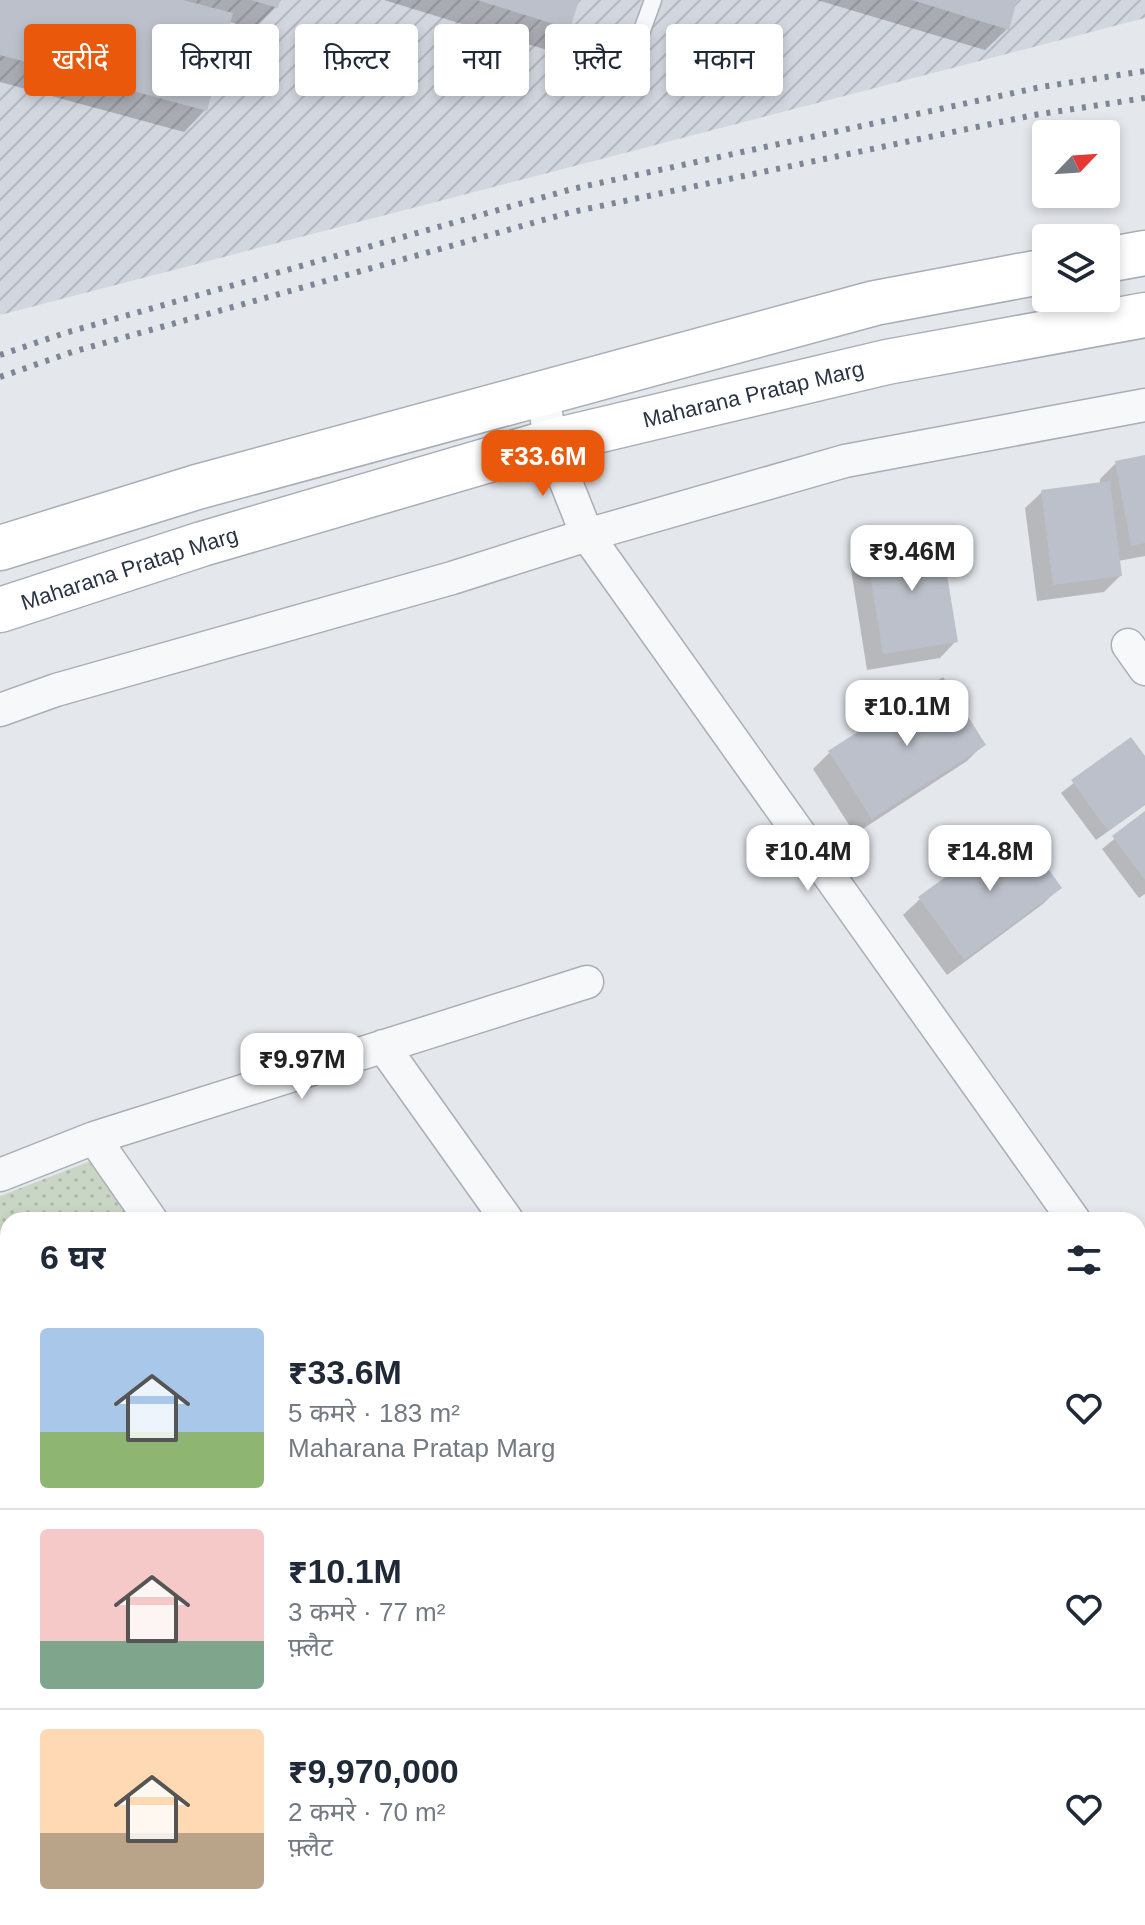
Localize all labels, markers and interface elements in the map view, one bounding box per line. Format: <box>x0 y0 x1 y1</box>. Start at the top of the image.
chip: खरीदें <box>24 24 136 96</box>
chip: किराया <box>152 24 279 96</box>
chip: फ़िल्टर <box>295 24 418 96</box>
chip: नया <box>434 24 529 96</box>
chip: फ़्लैट <box>545 24 650 96</box>
chip: मकान <box>666 24 783 96</box>
north arrow <box>1032 120 1120 208</box>
map controls <box>1032 120 1120 312</box>
button: layers <box>1032 224 1120 312</box>
street label: Maharana Pratap Marg <box>640 355 866 432</box>
pin: ₹33.6M <box>478 430 608 498</box>
text: ₹33.6M <box>499 441 587 471</box>
street label: Maharana Pratap Marg <box>18 522 241 615</box>
pin: ₹9.46M <box>847 525 977 593</box>
text: ₹9.46M <box>868 536 956 566</box>
pin: ₹10.1M <box>842 680 972 748</box>
text: ₹10.1M <box>863 691 951 721</box>
pin: ₹10.4M <box>743 825 873 893</box>
pin: ₹14.8M <box>925 825 1055 893</box>
text: ₹10.4M <box>764 836 852 866</box>
text: ₹14.8M <box>946 836 1034 866</box>
pin: ₹9.97M <box>237 1033 367 1101</box>
text: ₹9.97M <box>258 1044 346 1074</box>
text: 6 घर <box>40 1238 105 1276</box>
icon: filters <box>1062 1238 1106 1282</box>
text: ₹33.6M <box>288 1353 402 1391</box>
icon: home <box>104 1360 200 1456</box>
icon: heart <box>1062 1386 1106 1430</box>
text: 5 कमरे · 183 m² <box>288 1398 460 1428</box>
text: Maharana Pratap Marg <box>288 1433 555 1463</box>
text: ₹10.1M <box>288 1552 402 1590</box>
icon: home <box>104 1561 200 1657</box>
icon: heart <box>1062 1587 1106 1631</box>
text: 3 कमरे · 77 m² <box>288 1597 445 1627</box>
text: फ़्लैट <box>288 1632 333 1662</box>
text: ₹9,970,000 <box>288 1752 459 1790</box>
icon: home <box>104 1761 200 1857</box>
icon: heart <box>1062 1787 1106 1831</box>
text: 2 कमरे · 70 m² <box>288 1797 445 1827</box>
text: फ़्लैट <box>288 1832 333 1862</box>

